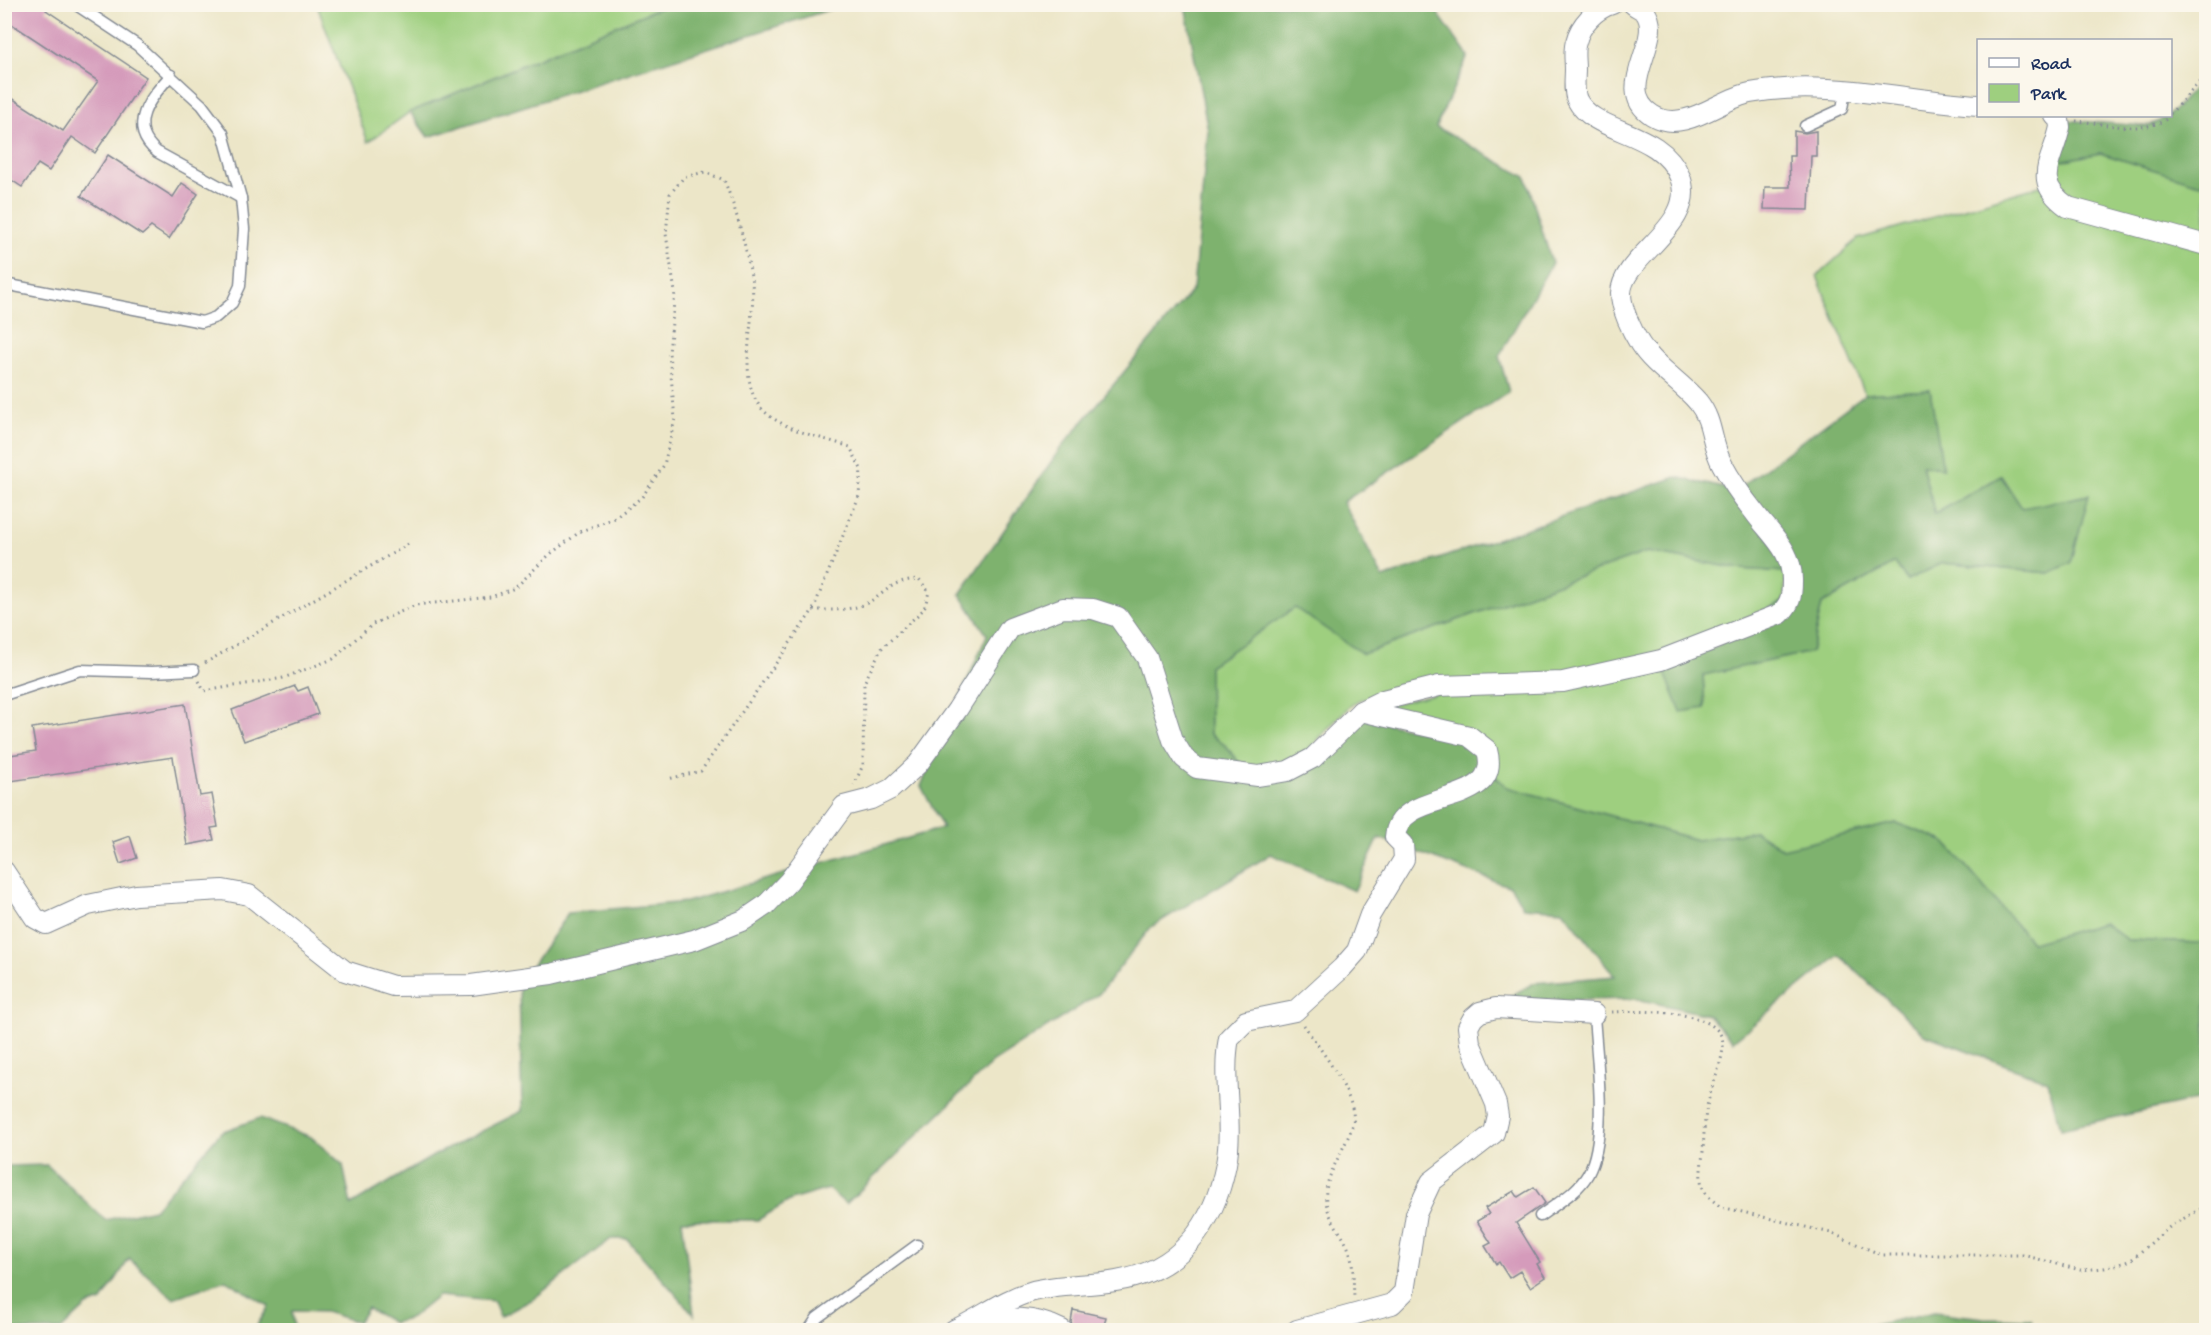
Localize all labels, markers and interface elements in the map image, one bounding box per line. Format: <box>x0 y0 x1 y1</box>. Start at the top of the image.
legend <box>1977 39 2172 117</box>
text: Road <box>2031 55 2072 76</box>
text: Park <box>2030 85 2067 106</box>

